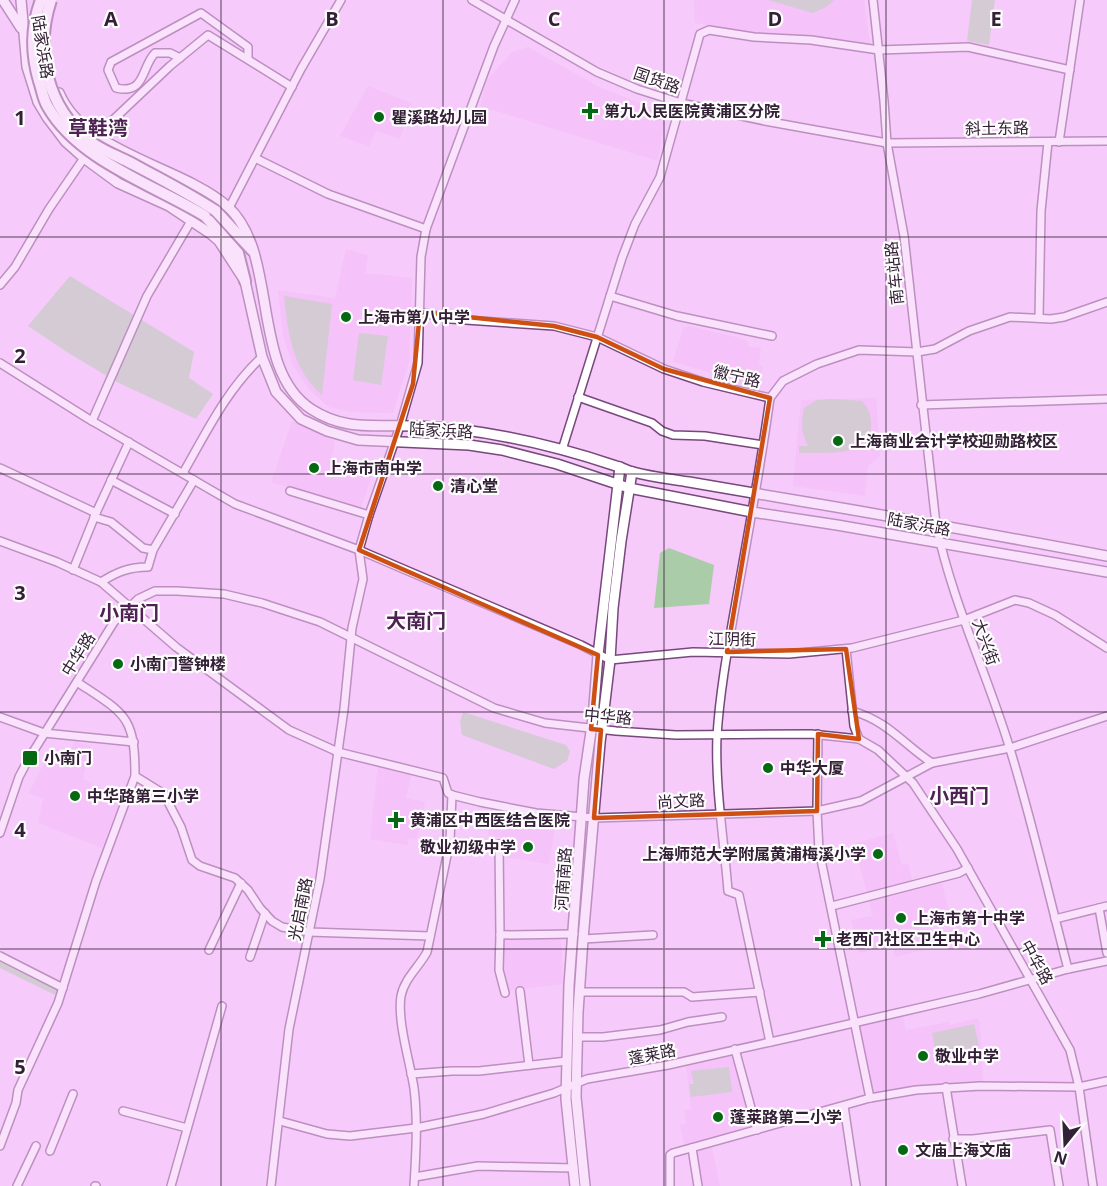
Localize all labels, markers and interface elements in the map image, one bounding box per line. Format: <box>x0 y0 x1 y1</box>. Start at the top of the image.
text: A <box>104 5 118 32</box>
text: B <box>325 5 339 32</box>
text: C <box>548 5 561 32</box>
text: D <box>768 5 782 32</box>
text: E <box>990 5 1002 32</box>
street label: 陆家浜路 <box>27 14 59 80</box>
street label: 国货路 <box>631 62 683 98</box>
place label: 第九人民医院黄浦区分院 <box>604 100 780 122</box>
marker: 第九人民医院黄浦区分院 <box>581 102 599 120</box>
text: 1 <box>14 104 26 131</box>
place label: 瞿溪路幼儿园 <box>391 106 487 128</box>
marker: 瞿溪路幼儿园 <box>372 110 386 124</box>
district label: 草鞋湾 <box>68 114 128 141</box>
street label: 斜土东路 <box>965 116 1029 140</box>
street label: 南车站路 <box>880 240 908 306</box>
place label: 上海市第八中学 <box>358 306 470 328</box>
marker: 上海市第八中学 <box>339 310 353 324</box>
text: 2 <box>14 342 26 369</box>
street label: 徽宁路 <box>711 360 763 392</box>
street label: 陆家浜路 <box>408 417 474 443</box>
place label: 上海商业会计学校迎勋路校区 <box>850 430 1058 452</box>
marker: 上海商业会计学校迎勋路校区 <box>831 434 845 448</box>
place label: 上海市南中学 <box>326 457 422 479</box>
marker: 上海市南中学 <box>307 461 321 475</box>
place label: 清心堂 <box>450 475 498 497</box>
marker: 清心堂 <box>431 479 445 493</box>
street label: 陆家浜路 <box>886 508 952 540</box>
text: 3 <box>14 579 26 606</box>
district label: 小南门 <box>99 599 159 626</box>
district label: 大南门 <box>386 607 446 634</box>
street label: 大兴街 <box>967 616 1005 668</box>
street label: 中华路 <box>56 628 100 680</box>
street label: 江阴街 <box>708 628 756 650</box>
place label: 小南门警钟楼 <box>130 653 226 675</box>
marker: 小南门警钟楼 <box>111 657 125 671</box>
street label: 中华路 <box>583 703 633 729</box>
place label: 小南门 <box>44 747 92 769</box>
marker: 小南门 <box>21 749 39 767</box>
place label: 中华大厦 <box>780 757 844 779</box>
marker: 中华大厦 <box>761 761 775 775</box>
district label: 小西门 <box>929 782 989 809</box>
place label: 中华路第三小学 <box>87 785 199 807</box>
marker: 中华路第三小学 <box>68 789 82 803</box>
street label: 尚文路 <box>656 789 706 813</box>
place label: 黄浦区中西医结合医院 <box>410 809 570 831</box>
marker: 黄浦区中西医结合医院 <box>387 811 405 829</box>
text: 4 <box>14 816 26 843</box>
place label: 敬业初级中学 <box>420 836 516 858</box>
marker: 敬业初级中学 <box>521 840 535 854</box>
place label: 上海师范大学附属黄浦梅溪小学 <box>642 843 866 865</box>
street label: 河南南路 <box>550 846 576 912</box>
marker: 上海师范大学附属黄浦梅溪小学 <box>871 847 885 861</box>
street label: 光启南路 <box>283 875 317 943</box>
place label: 上海市第十中学 <box>913 907 1025 929</box>
marker: 上海市第十中学 <box>894 911 908 925</box>
place label: 老西门社区卫生中心 <box>836 928 980 950</box>
marker: 老西门社区卫生中心 <box>814 930 832 948</box>
street label: 中华路 <box>1016 936 1058 988</box>
street label: 蓬莱路 <box>626 1039 678 1069</box>
place label: 敬业中学 <box>935 1045 999 1067</box>
marker: 敬业中学 <box>916 1049 930 1063</box>
text: 5 <box>14 1053 26 1080</box>
place label: 蓬莱路第二小学 <box>730 1106 842 1128</box>
marker: 蓬莱路第二小学 <box>711 1110 725 1124</box>
north arrow <box>1035 1114 1095 1174</box>
place label: 文庙上海文庙 <box>915 1139 1011 1161</box>
marker: 文庙上海文庙 <box>896 1143 910 1157</box>
text: N <box>1051 1146 1070 1171</box>

